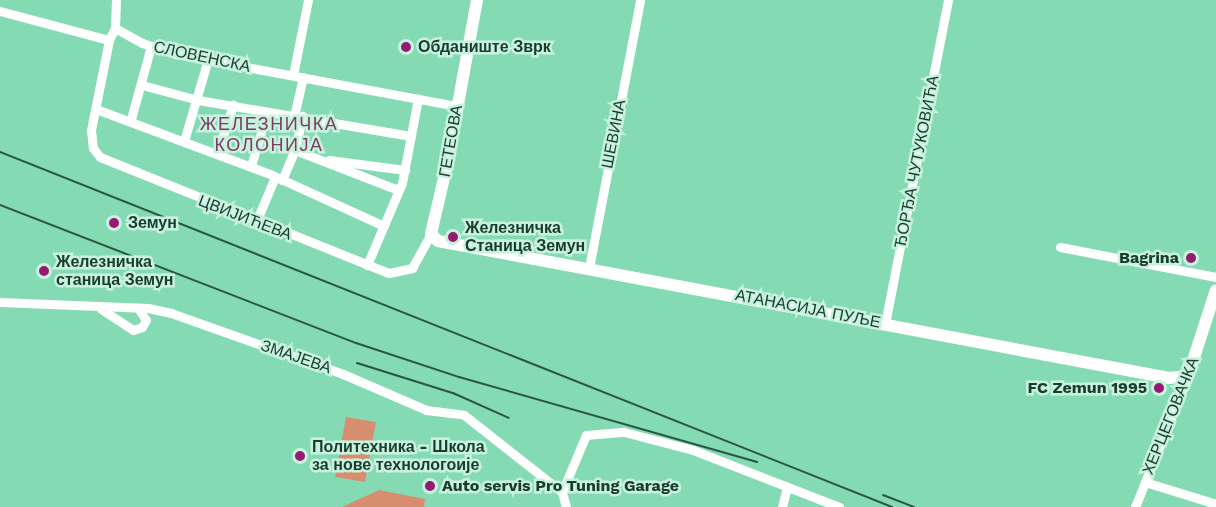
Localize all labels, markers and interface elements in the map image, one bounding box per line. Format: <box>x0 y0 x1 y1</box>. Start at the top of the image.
street label: СЛОВЕНСКА <box>152 37 252 77</box>
place label: Обданиште Зврк <box>418 37 551 57</box>
marker: Обданиште Зврк <box>399 40 413 54</box>
street label: ЂОРЂА ЧУТУКОВИЋА <box>891 74 943 250</box>
street label: ШЕВИНА <box>598 98 630 170</box>
street label: ГЕТЕОВА <box>435 103 467 179</box>
district label: ЖЕЛЕЗНИЧКА КОЛОНИЈА <box>200 114 338 156</box>
street label: ЦВИЈИЋЕВА <box>196 191 294 245</box>
place label: Земун <box>128 213 177 233</box>
marker: Земун <box>105 214 123 232</box>
place label: Железничка Станица Земун <box>465 218 585 256</box>
marker: Железничка Станица Земун <box>446 230 460 244</box>
place label: Bagrina <box>1119 248 1179 268</box>
marker: Bagrina <box>1184 251 1198 265</box>
place label: Железничка станица Земун <box>56 252 174 290</box>
marker: Железничка станица Земун <box>37 264 51 278</box>
street label: АТАНАСИЈА ПУЉЕ <box>734 285 882 333</box>
street label: ЗМАЈЕВА <box>258 336 334 378</box>
street label: ХЕРЦЕГОВАЧКА <box>1139 354 1203 478</box>
place label: FC Zemun 1995 <box>1027 378 1147 398</box>
marker: FC Zemun 1995 <box>1152 381 1166 395</box>
place label: Политехника - Школа за нове технологоије <box>312 437 485 475</box>
marker: Политехника - Школа за нове технологоије <box>293 449 307 463</box>
place label: Auto servis Pro Tuning Garage <box>442 476 679 496</box>
marker: Auto servis Pro Tuning Garage <box>423 479 437 493</box>

